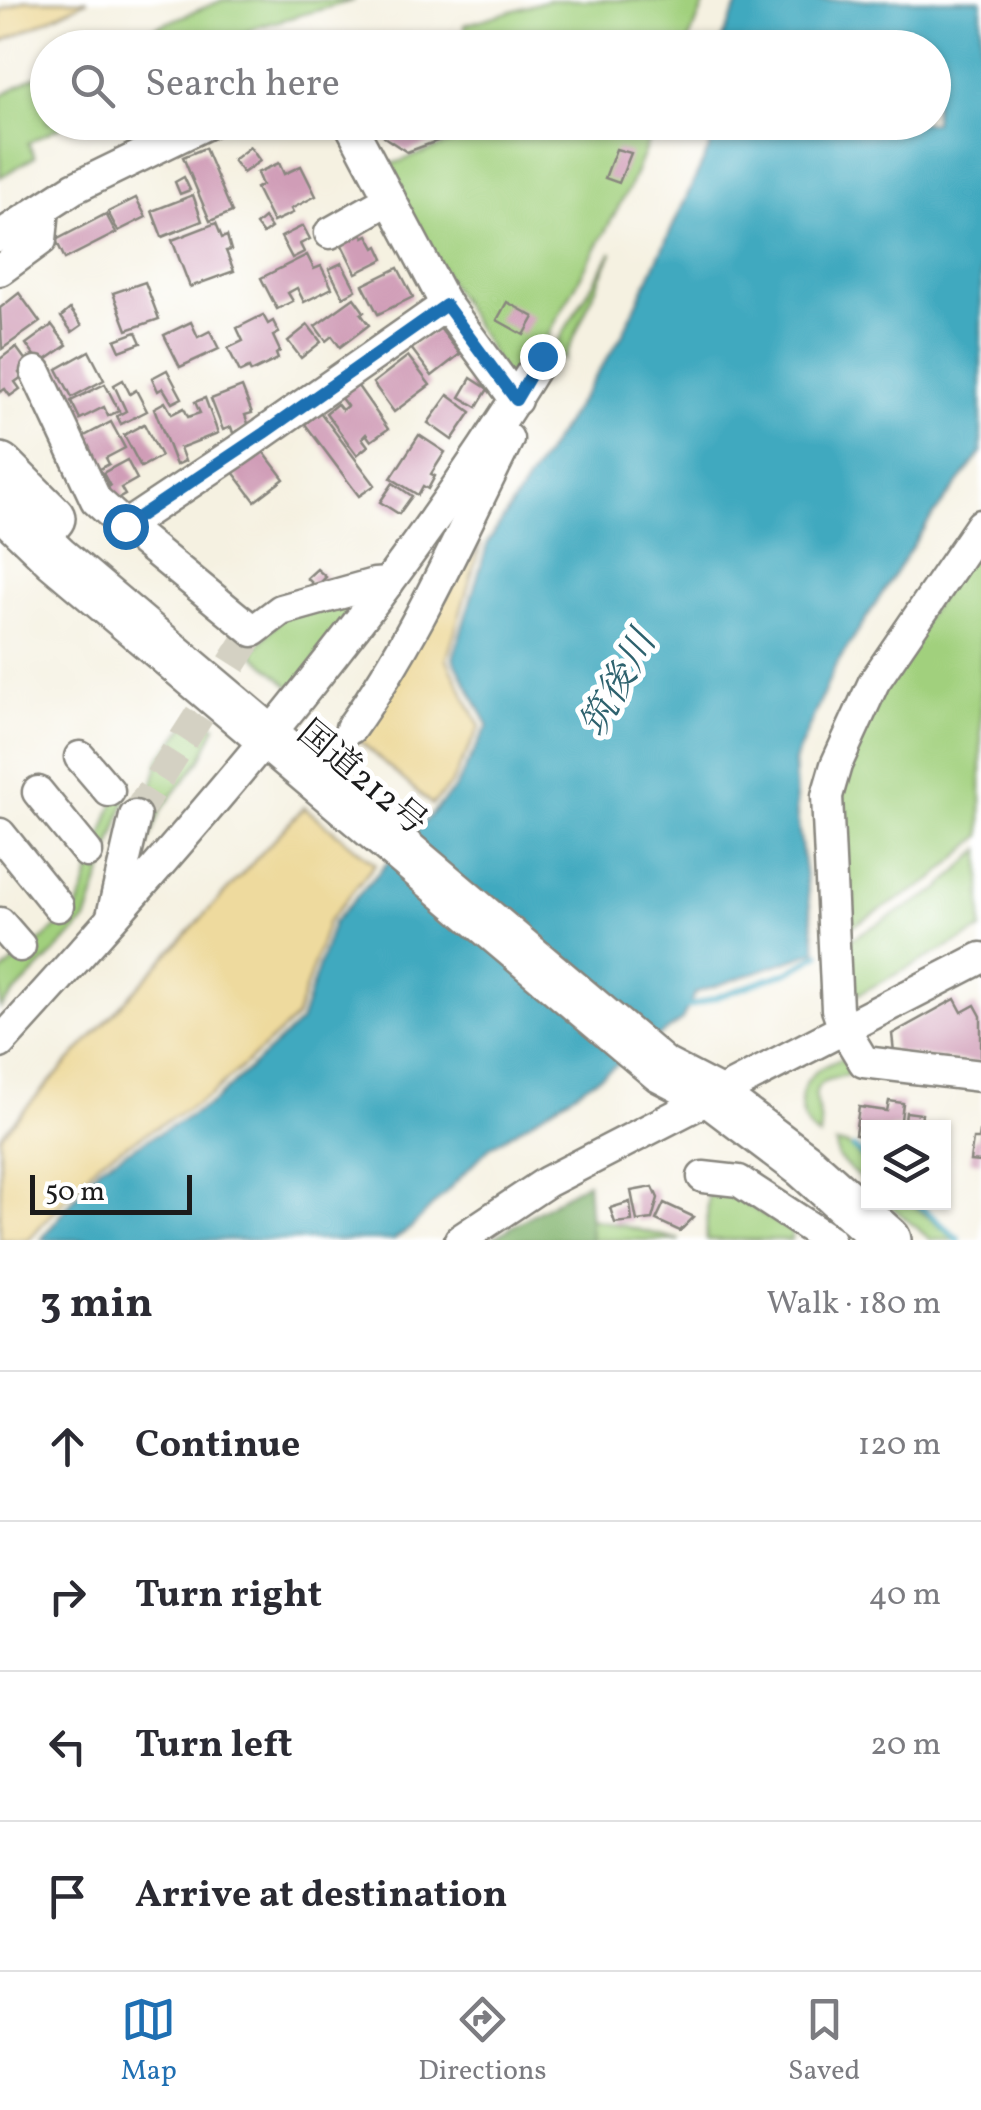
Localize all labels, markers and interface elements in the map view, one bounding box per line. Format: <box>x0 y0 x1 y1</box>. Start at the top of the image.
search box <box>30 30 951 140</box>
icon: search <box>65 58 120 113</box>
text: Search here <box>145 59 340 112</box>
route end <box>520 334 566 380</box>
route start <box>103 504 149 550</box>
water label: 筑後川 <box>569 619 673 748</box>
street label: 国道212号 <box>286 710 436 848</box>
map controls <box>861 1120 951 1210</box>
button: layers <box>861 1120 951 1210</box>
scale bar <box>30 1170 192 1214</box>
text: 50 m <box>45 1173 105 1212</box>
text: 3 min <box>40 1276 153 1335</box>
text: Walk · 180 m <box>767 1283 941 1327</box>
icon: ahead <box>40 1419 95 1474</box>
text: Continue <box>135 1420 300 1473</box>
text: 120 m <box>858 1424 941 1468</box>
icon: right <box>40 1569 95 1624</box>
text: Turn right <box>135 1570 322 1623</box>
text: 40 m <box>869 1574 941 1618</box>
icon: left <box>40 1719 95 1774</box>
text: Turn left <box>135 1720 292 1773</box>
text: 20 m <box>870 1724 941 1768</box>
icon: arrive <box>40 1869 95 1924</box>
text: Arrive at destination <box>135 1870 508 1923</box>
tab: Map <box>121 1992 177 2091</box>
tab: Directions <box>418 1992 547 2091</box>
tab: Saved <box>788 1992 860 2091</box>

